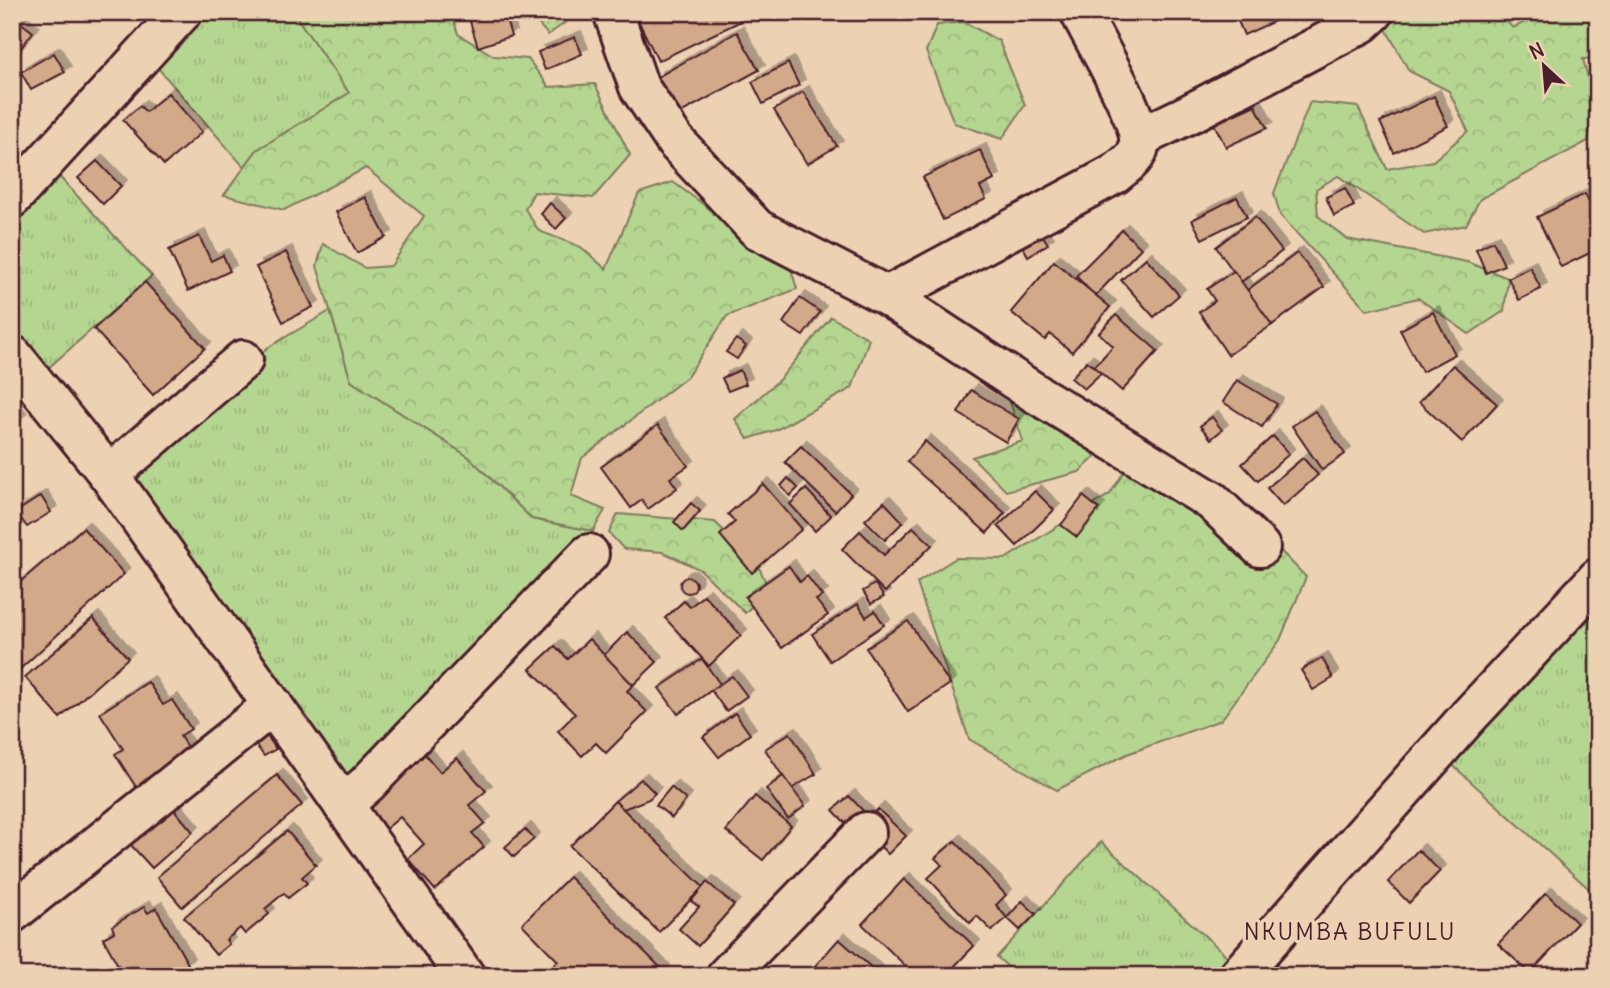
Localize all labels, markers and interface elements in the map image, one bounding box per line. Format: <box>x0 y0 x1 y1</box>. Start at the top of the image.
north arrow <box>1508 32 1578 102</box>
text: N <box>1525 37 1548 64</box>
district label: NKUMBA BUFULU <box>1244 917 1456 946</box>

